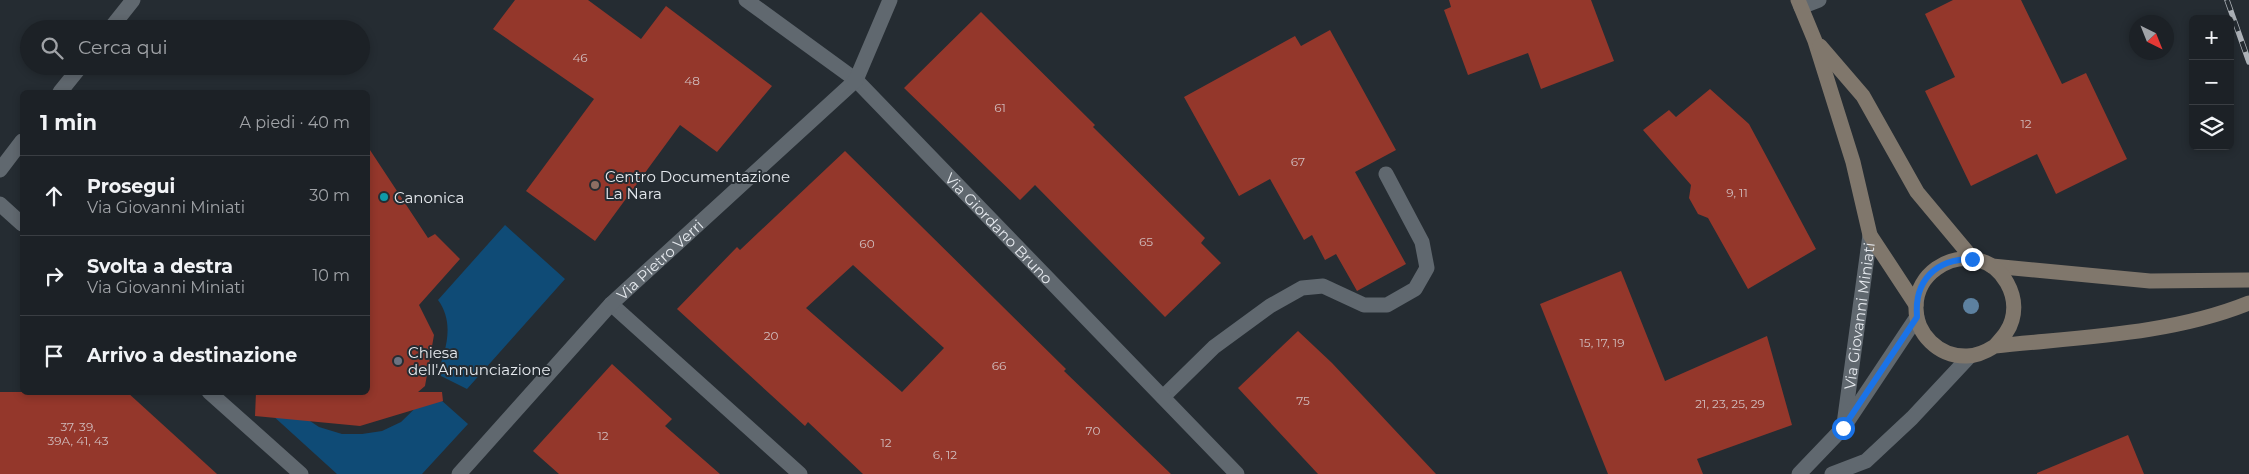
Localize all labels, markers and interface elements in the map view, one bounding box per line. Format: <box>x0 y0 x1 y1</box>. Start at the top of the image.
north arrow <box>2129 15 2174 60</box>
map controls <box>2189 15 2234 150</box>
button: + <box>2189 15 2234 60</box>
search box <box>20 20 370 75</box>
icon: search <box>38 34 66 62</box>
text: Cerca qui <box>78 36 168 59</box>
house number: 46 <box>572 50 588 65</box>
button: − <box>2189 60 2234 105</box>
house number: 48 <box>684 73 700 88</box>
house number: 61 <box>994 100 1006 115</box>
button: layers <box>2189 105 2234 150</box>
text: 1 min <box>40 110 97 135</box>
text: A piedi · 40 m <box>240 113 350 132</box>
house number: 12 <box>2020 116 2032 131</box>
house number: 67 <box>1291 154 1305 169</box>
place label: Centro Documentazione La Nara <box>605 167 790 203</box>
street label: Via Giordano Bruno <box>941 168 1057 288</box>
text: Prosegui <box>87 175 175 198</box>
marker: Centro Documentazione La Nara <box>589 179 601 191</box>
icon: ahead <box>40 182 68 210</box>
house number: 9, 11 <box>1726 185 1748 200</box>
text: 30 m <box>309 186 350 205</box>
place label: Canonica <box>394 188 464 207</box>
marker: Canonica <box>378 191 390 203</box>
text: Via Giovanni Miniati <box>87 198 245 217</box>
street label: Via Pietro Verri <box>612 215 707 304</box>
house number: 65 <box>1139 234 1153 249</box>
house number: 60 <box>859 236 875 251</box>
street label: Via Giovanni Miniati <box>1839 241 1878 391</box>
route end <box>1961 248 1984 271</box>
text: Svolta a destra <box>87 255 233 278</box>
icon: right <box>40 262 68 290</box>
text: 10 m <box>312 266 350 285</box>
text: Via Giovanni Miniati <box>87 278 245 297</box>
house number: 20 <box>764 328 778 343</box>
house number: 15, 17, 19 <box>1580 335 1624 350</box>
icon: arrive <box>40 342 68 370</box>
place label: Chiesa dell'Annunciazione <box>408 343 550 379</box>
text: Arrivo a destinazione <box>87 344 297 367</box>
marker: Chiesa dell'Annunciazione <box>392 355 404 367</box>
house number: 66 <box>992 358 1006 373</box>
house number: 75 <box>1296 393 1310 408</box>
house number: 21, 23, 25, 29 <box>1695 396 1765 411</box>
route start <box>1832 417 1855 440</box>
house number: 37, 39, 39A, 41, 43 <box>48 419 109 448</box>
house number: 70 <box>1086 423 1100 438</box>
house number: 12 <box>597 428 609 443</box>
house number: 12 <box>880 435 892 450</box>
house number: 6, 12 <box>933 447 957 462</box>

